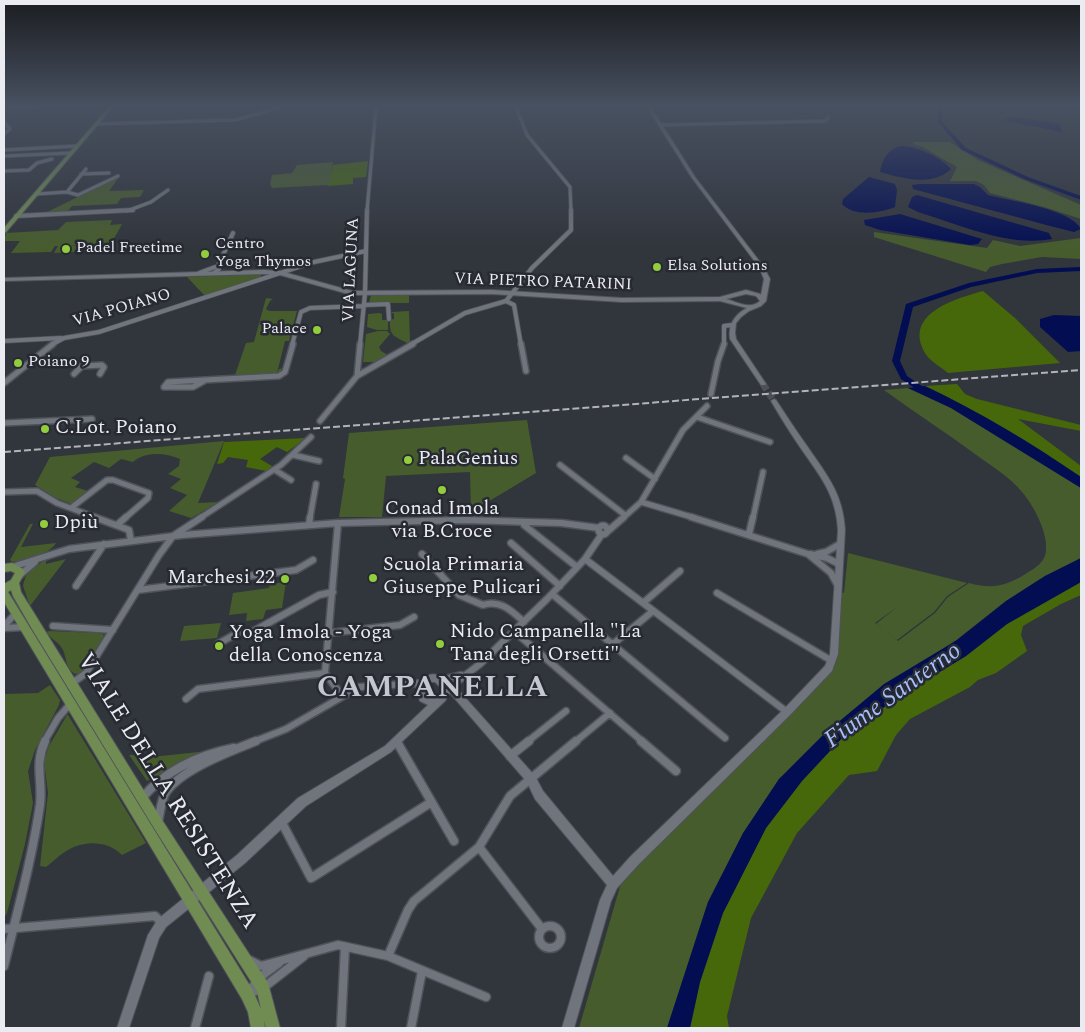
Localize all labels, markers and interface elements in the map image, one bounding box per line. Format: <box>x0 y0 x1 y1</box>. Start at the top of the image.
street label: VIA LAGUNA <box>340 217 364 323</box>
place label: Centro Yoga Thymos <box>215 235 311 273</box>
place label: Padel Freetime <box>76 239 182 259</box>
marker: Padel Freetime <box>60 243 72 255</box>
marker: Centro Yoga Thymos <box>199 248 211 260</box>
place label: Elsa Solutions <box>667 257 768 277</box>
marker: Elsa Solutions <box>651 261 663 273</box>
street label: VIA PIETRO PATARINI <box>454 270 632 296</box>
street label: VIA POIANO <box>71 286 173 332</box>
place label: Palace <box>261 320 307 340</box>
marker: Palace <box>311 324 323 336</box>
place label: Poiano 9 <box>28 353 89 373</box>
marker: Poiano 9 <box>12 357 24 369</box>
place label: C.Lot. Poiano <box>55 417 177 441</box>
marker: C.Lot. Poiano <box>39 423 51 435</box>
place label: PalaGenius <box>418 448 518 472</box>
marker: PalaGenius <box>402 454 414 466</box>
marker: Conad Imola via B.Croce <box>436 484 448 496</box>
place label: Conad Imola via B.Croce <box>385 498 499 545</box>
place label: Dpiù <box>54 512 98 536</box>
marker: Dpiù <box>38 518 50 530</box>
place label: Scuola Primaria Giuseppe Pulicari <box>383 554 541 601</box>
place label: Marchesi 22 <box>167 567 275 591</box>
marker: Scuola Primaria Giuseppe Pulicari <box>367 572 379 584</box>
marker: Marchesi 22 <box>279 573 291 585</box>
place label: Nido Campanella "La Tana degli Orsetti" <box>450 621 641 668</box>
place label: Yoga Imola - Yoga della Conoscenza <box>229 622 391 669</box>
water label: Fiume Santerno <box>820 637 968 757</box>
marker: Nido Campanella "La Tana degli Orsetti" <box>434 638 446 650</box>
marker: Yoga Imola - Yoga della Conoscenza <box>213 640 225 652</box>
street label: VIALE DELLA RESISTENZA <box>69 649 263 935</box>
district label: CAMPANELLA <box>316 672 550 708</box>

